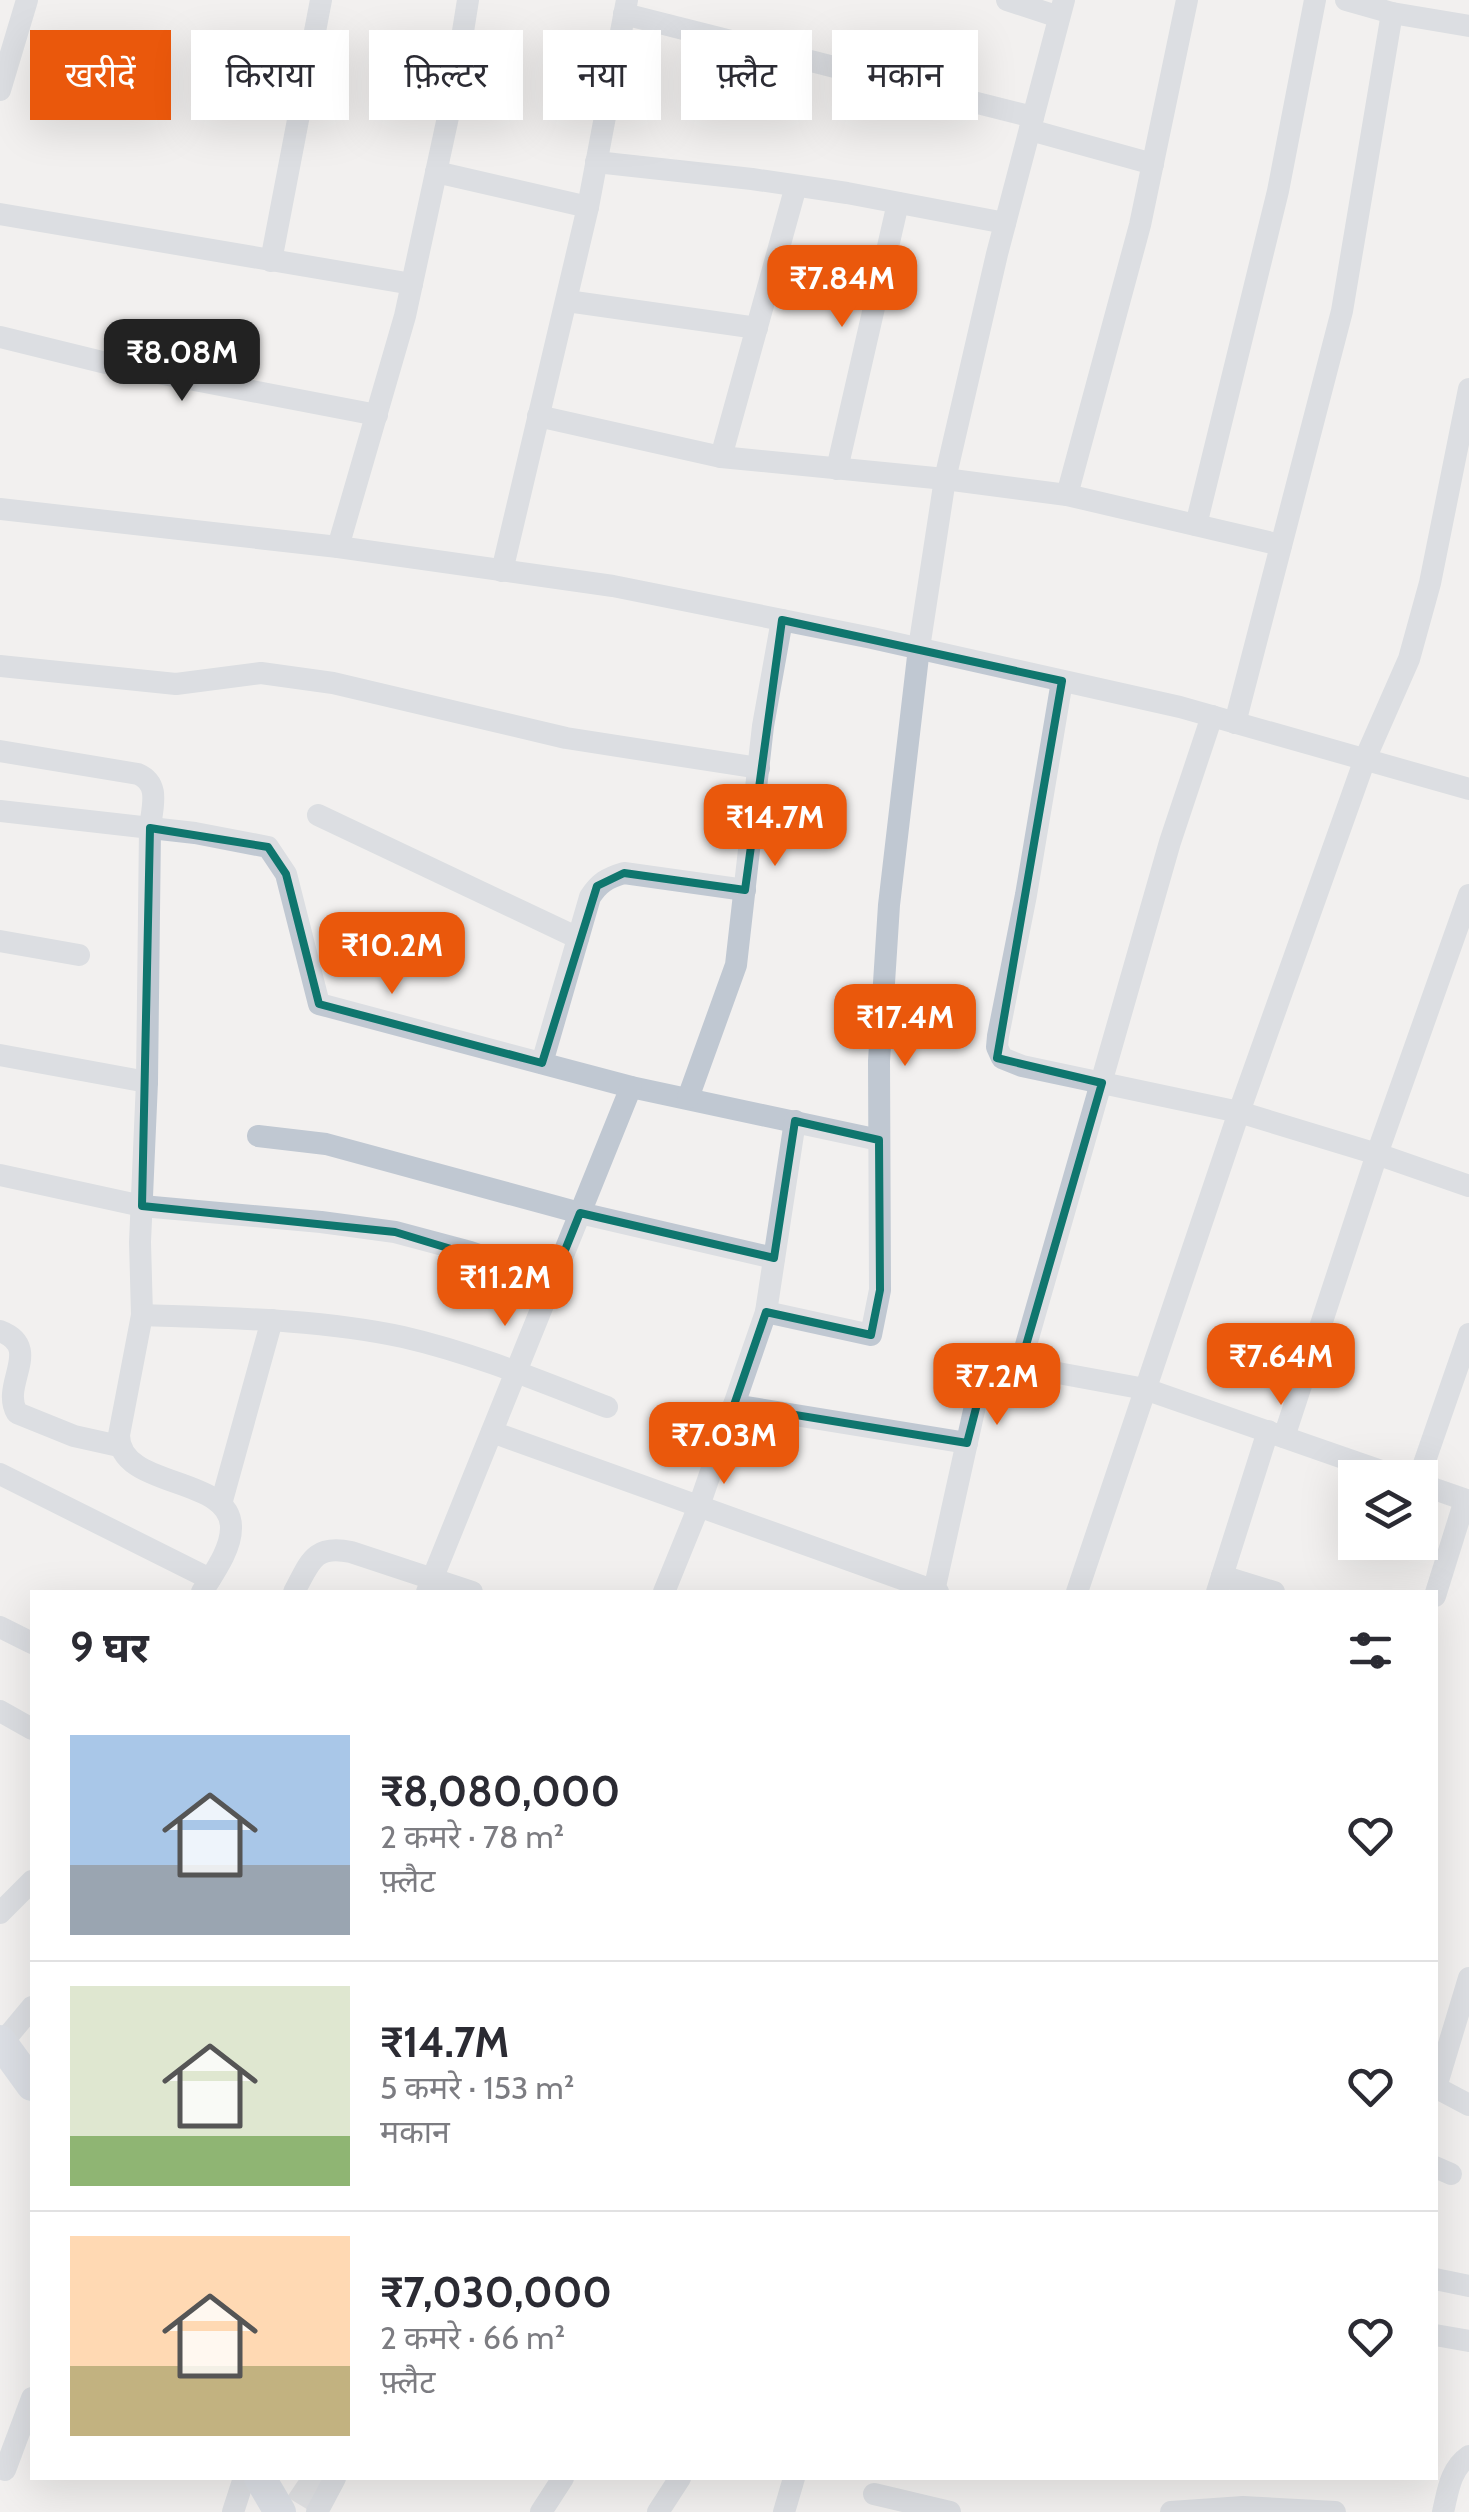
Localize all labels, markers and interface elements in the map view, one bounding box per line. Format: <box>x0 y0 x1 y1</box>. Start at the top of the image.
chip: खरीदें <box>30 30 171 120</box>
chip: किराया <box>191 30 349 120</box>
chip: फ़िल्टर <box>369 30 523 120</box>
chip: नया <box>543 30 661 120</box>
chip: फ़्लैट <box>681 30 812 120</box>
chip: मकान <box>832 30 978 120</box>
pin: ₹7.84M <box>761 245 923 330</box>
text: ₹7.84M <box>789 258 895 297</box>
pin: ₹8.08M <box>101 319 263 404</box>
text: ₹8.08M <box>126 332 238 371</box>
pin: ₹14.7M <box>694 784 856 869</box>
text: ₹14.7M <box>726 797 824 836</box>
pin: ₹10.2M <box>311 912 473 997</box>
text: ₹10.2M <box>341 925 443 964</box>
pin: ₹17.4M <box>824 984 986 1069</box>
text: ₹17.4M <box>856 997 954 1036</box>
pin: ₹11.2M <box>424 1244 586 1329</box>
text: ₹11.2M <box>459 1257 551 1296</box>
pin: ₹7.64M <box>1200 1323 1362 1408</box>
text: ₹7.64M <box>1229 1336 1333 1375</box>
pin: ₹7.2M <box>927 1343 1067 1428</box>
text: ₹7.2M <box>955 1356 1039 1395</box>
pin: ₹7.03M <box>643 1402 805 1487</box>
text: ₹7.03M <box>671 1415 777 1454</box>
map controls <box>1338 1460 1438 1560</box>
button: layers <box>1338 1460 1438 1560</box>
text: 9 घर <box>70 1621 149 1673</box>
icon: filters <box>1343 1623 1398 1678</box>
text: ₹8,080,000 <box>380 1765 620 1817</box>
icon: home <box>150 1775 270 1895</box>
icon: heart <box>1343 1808 1398 1863</box>
text: 2 कमरे · 78 m² <box>380 1817 564 1856</box>
text: फ़्लैट <box>380 1861 435 1900</box>
text: ₹14.7M <box>380 2016 509 2068</box>
icon: home <box>150 2026 270 2146</box>
icon: heart <box>1343 2059 1398 2114</box>
text: 5 कमरे · 153 m² <box>380 2068 574 2107</box>
text: मकान <box>380 2112 450 2151</box>
text: ₹7,030,000 <box>380 2266 612 2318</box>
icon: home <box>150 2276 270 2396</box>
icon: heart <box>1343 2309 1398 2364</box>
text: 2 कमरे · 66 m² <box>380 2318 565 2357</box>
text: फ़्लैट <box>380 2362 435 2401</box>

